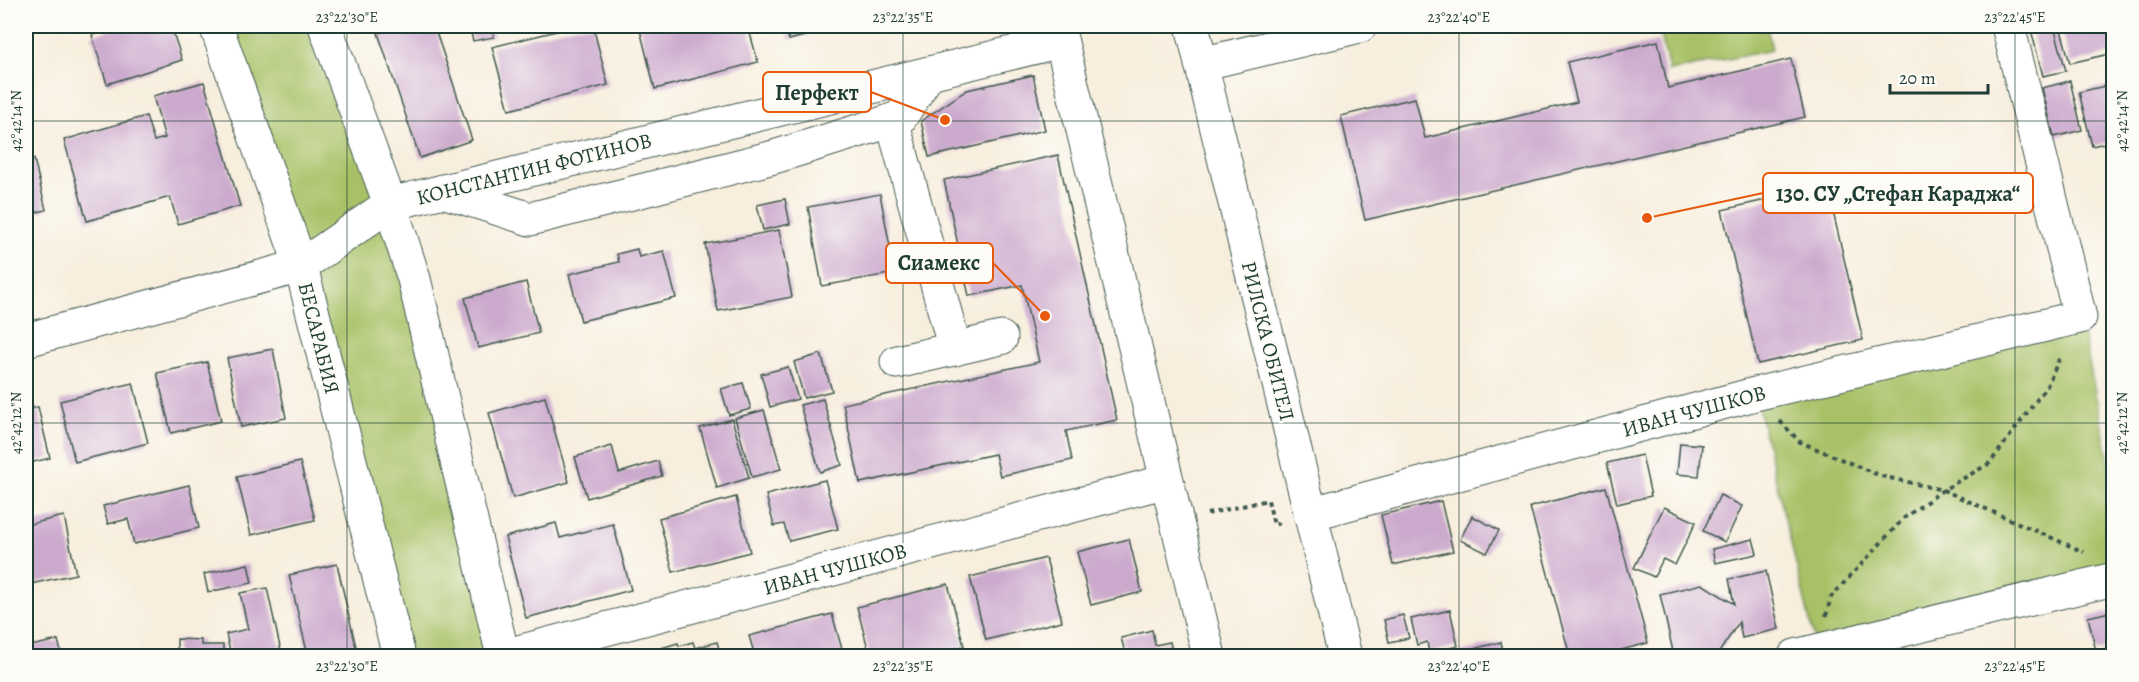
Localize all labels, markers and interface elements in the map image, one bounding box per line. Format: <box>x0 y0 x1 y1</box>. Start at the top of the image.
text: 23°22'30"E <box>316 7 378 27</box>
text: 23°22'35"E <box>873 7 933 27</box>
text: 23°22'40"E <box>1428 7 1490 27</box>
text: 23°22'45"E <box>1984 7 2046 27</box>
scale bar <box>1890 57 1988 95</box>
text: 20 m <box>1899 66 1936 90</box>
callout: Перфект <box>763 72 871 112</box>
text: Перфект <box>775 78 859 108</box>
text: 42°42'14"N <box>6 90 26 152</box>
text: 42°42'14"N <box>2112 90 2132 152</box>
street label: КОНСТАНТИН ФОТИНОВ <box>413 126 655 212</box>
callout: 130. СУ „Стефан Караджа“ <box>1763 173 2033 213</box>
text: 130. СУ „Стефан Караджа“ <box>1776 179 2021 209</box>
callout: Сиамекс <box>886 243 993 283</box>
text: Сиамекс <box>898 248 980 278</box>
street label: РИЛСКА ОБИТЕЛ <box>1235 258 1301 424</box>
street label: БЕСАРАБИЯ <box>292 279 346 397</box>
street label: ИВАН ЧУШКОВ <box>1619 378 1769 444</box>
text: 42°42'12"N <box>6 392 26 454</box>
text: 42°42'12"N <box>2112 392 2132 454</box>
street label: ИВАН ЧУШКОВ <box>760 536 910 602</box>
text: 23°22'30"E <box>316 656 378 676</box>
text: 23°22'35"E <box>873 656 933 676</box>
text: 23°22'40"E <box>1428 656 1490 676</box>
text: 23°22'45"E <box>1984 656 2046 676</box>

